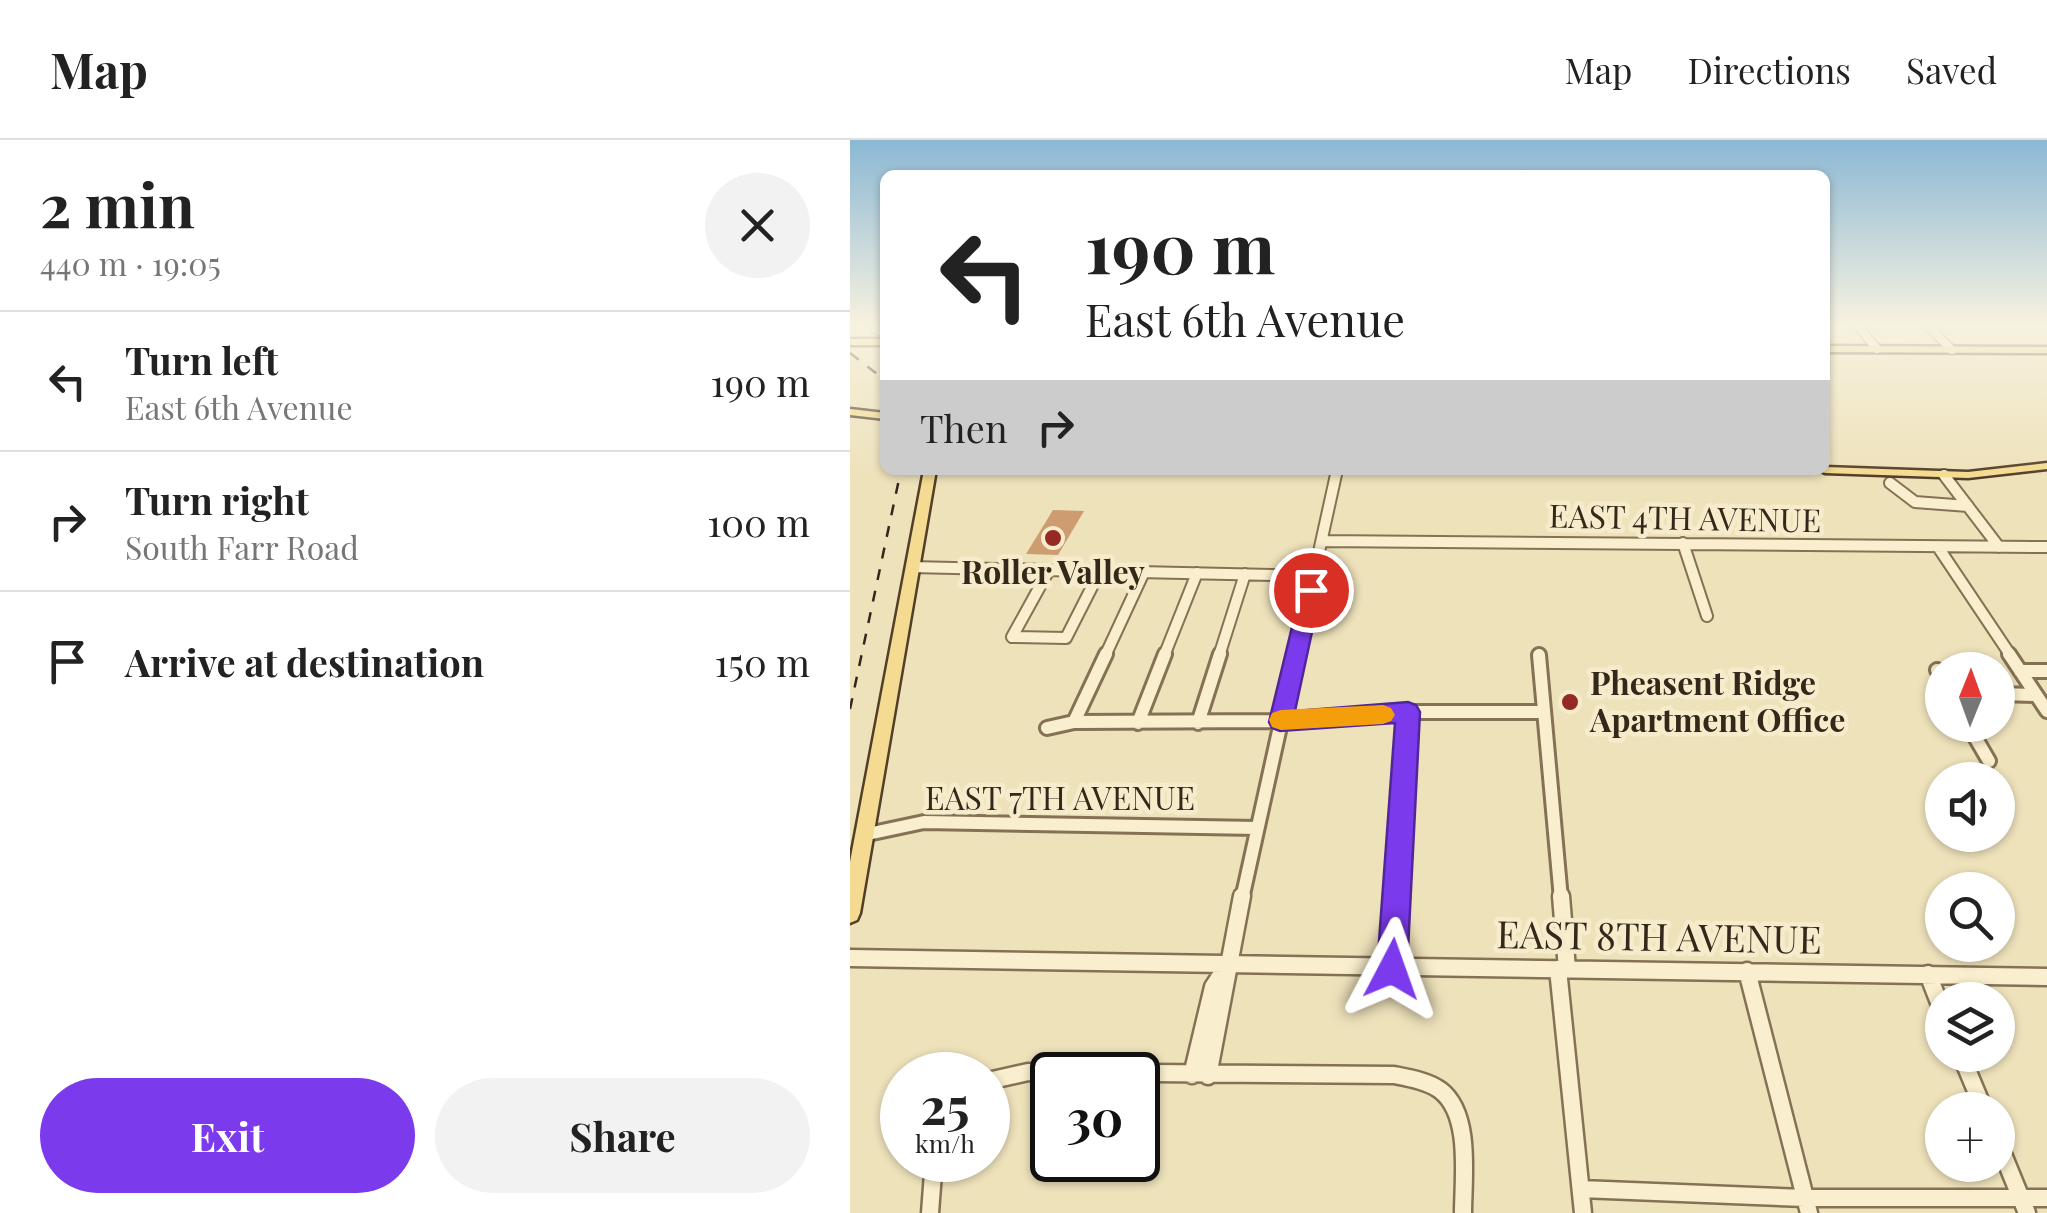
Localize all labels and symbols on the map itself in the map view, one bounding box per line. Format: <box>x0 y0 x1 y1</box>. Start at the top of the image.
street label: EAST 4TH AVENUE <box>1549 493 1821 540</box>
marker: Roller Valley <box>1042 527 1064 549</box>
pin <box>1269 548 1354 633</box>
place label: Roller Valley <box>961 549 1145 592</box>
north arrow <box>1925 652 2015 742</box>
place label: Pheasent Ridge Apartment Office <box>1589 660 1845 740</box>
marker: Pheasent Ridge Apartment Office <box>1559 691 1581 713</box>
street label: EAST 7TH AVENUE <box>925 775 1195 818</box>
street label: EAST 8TH AVENUE <box>1496 907 1822 964</box>
position arrow <box>1340 917 1444 1021</box>
speed limit sign: 30 <box>1030 1052 1160 1182</box>

